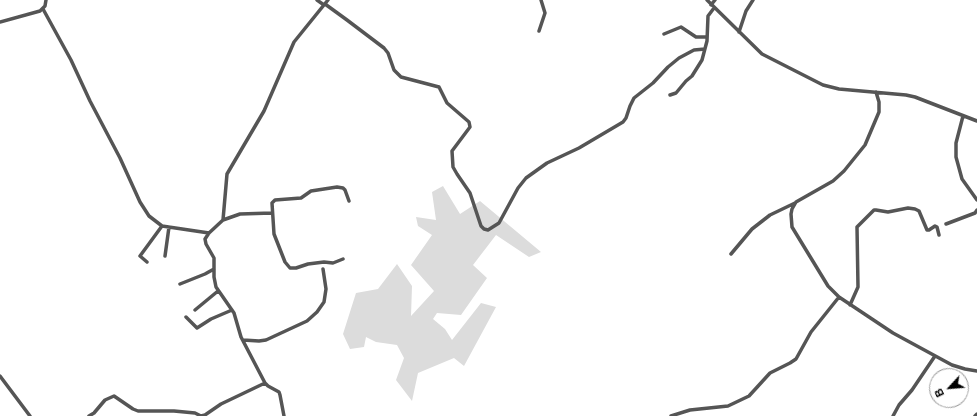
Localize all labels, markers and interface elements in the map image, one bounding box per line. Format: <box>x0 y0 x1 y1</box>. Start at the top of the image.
north arrow <box>929 368 969 408</box>
text: B <box>932 387 946 399</box>

